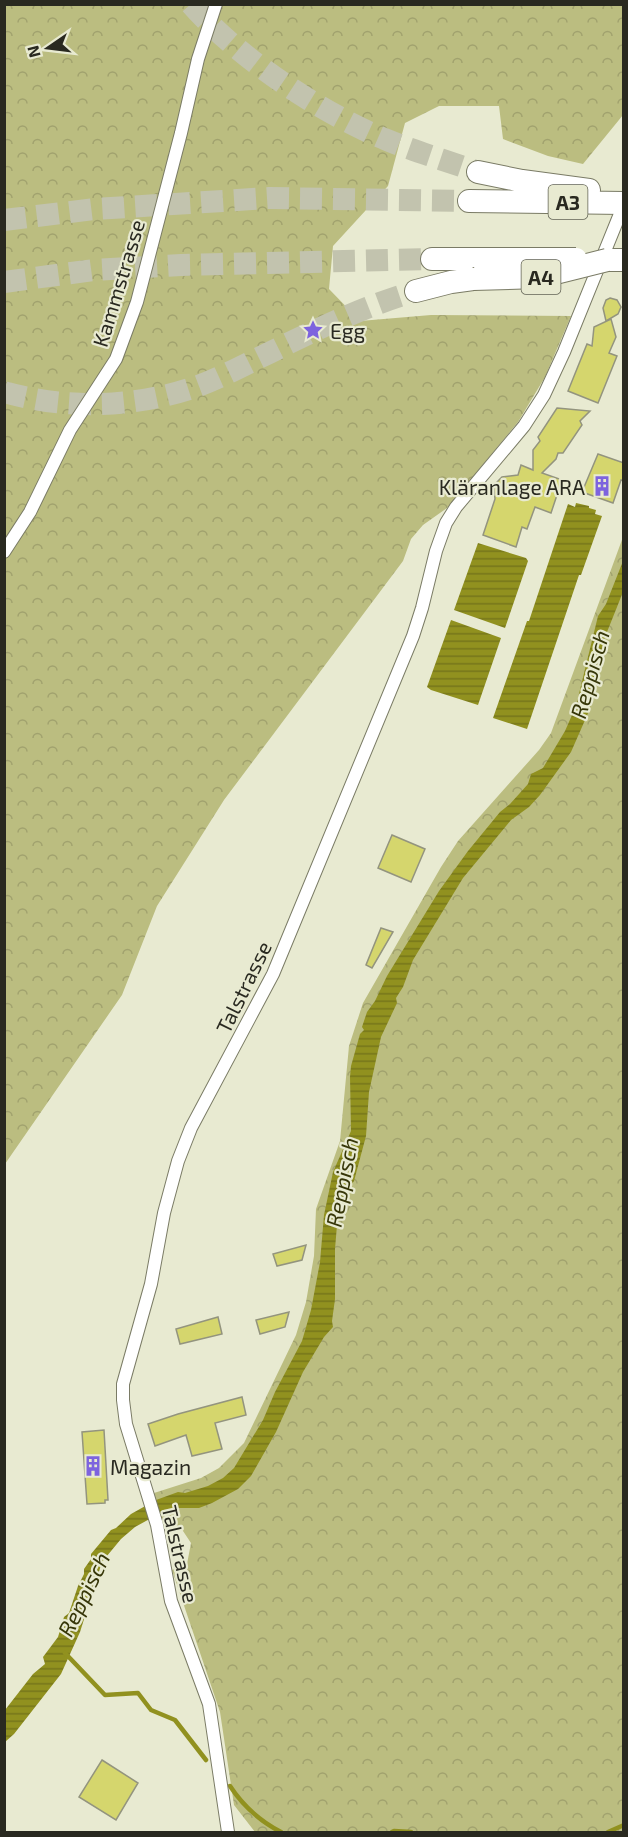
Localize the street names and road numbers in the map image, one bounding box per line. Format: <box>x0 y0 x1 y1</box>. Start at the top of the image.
road number: A3 <box>548 185 588 219</box>
street label: Kammstrasse <box>87 216 149 350</box>
road number: A4 <box>522 260 560 294</box>
street label: Talstrasse <box>210 937 276 1037</box>
street label: Talstrasse <box>158 1503 204 1605</box>

